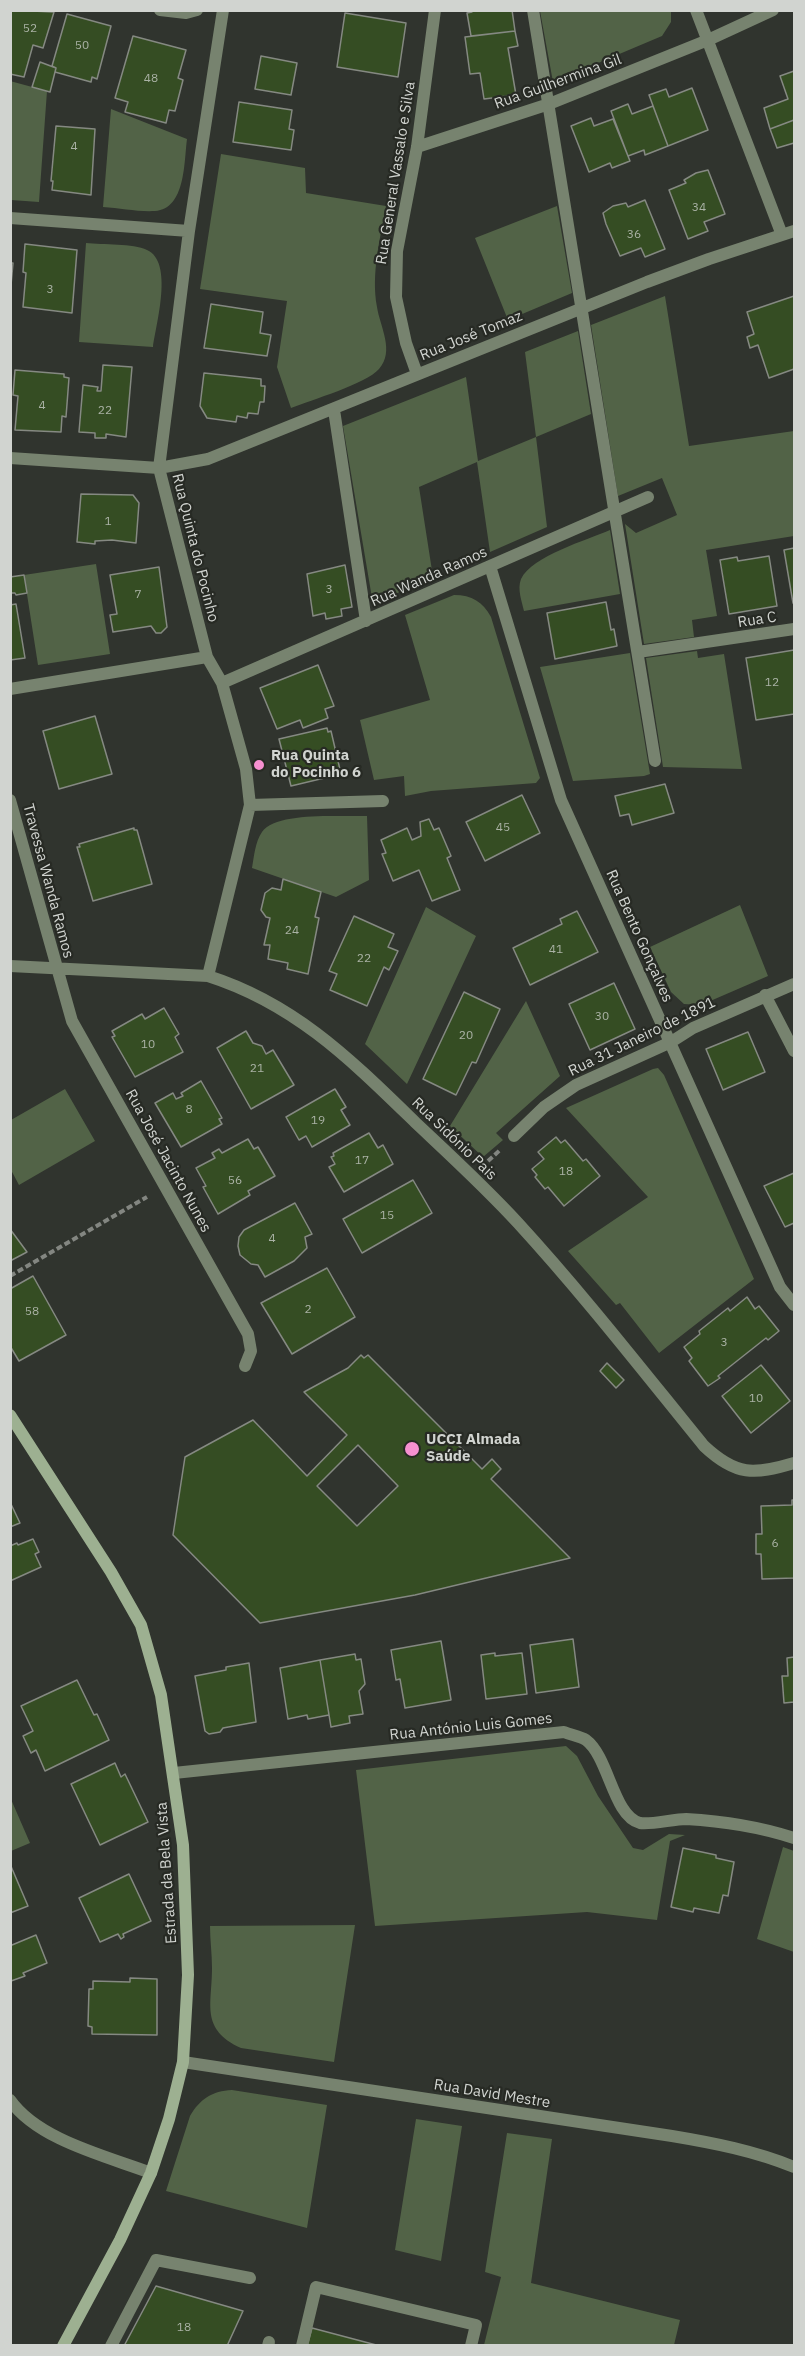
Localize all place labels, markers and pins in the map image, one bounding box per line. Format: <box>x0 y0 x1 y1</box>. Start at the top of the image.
place label: Rua Quinta do Pocinho 6 <box>271 747 361 782</box>
marker: Rua Quinta do Pocinho 6 <box>252 758 266 772</box>
place label: UCCI Almada Saúde <box>426 1431 520 1466</box>
marker: UCCI Almada Saúde <box>403 1440 421 1458</box>

